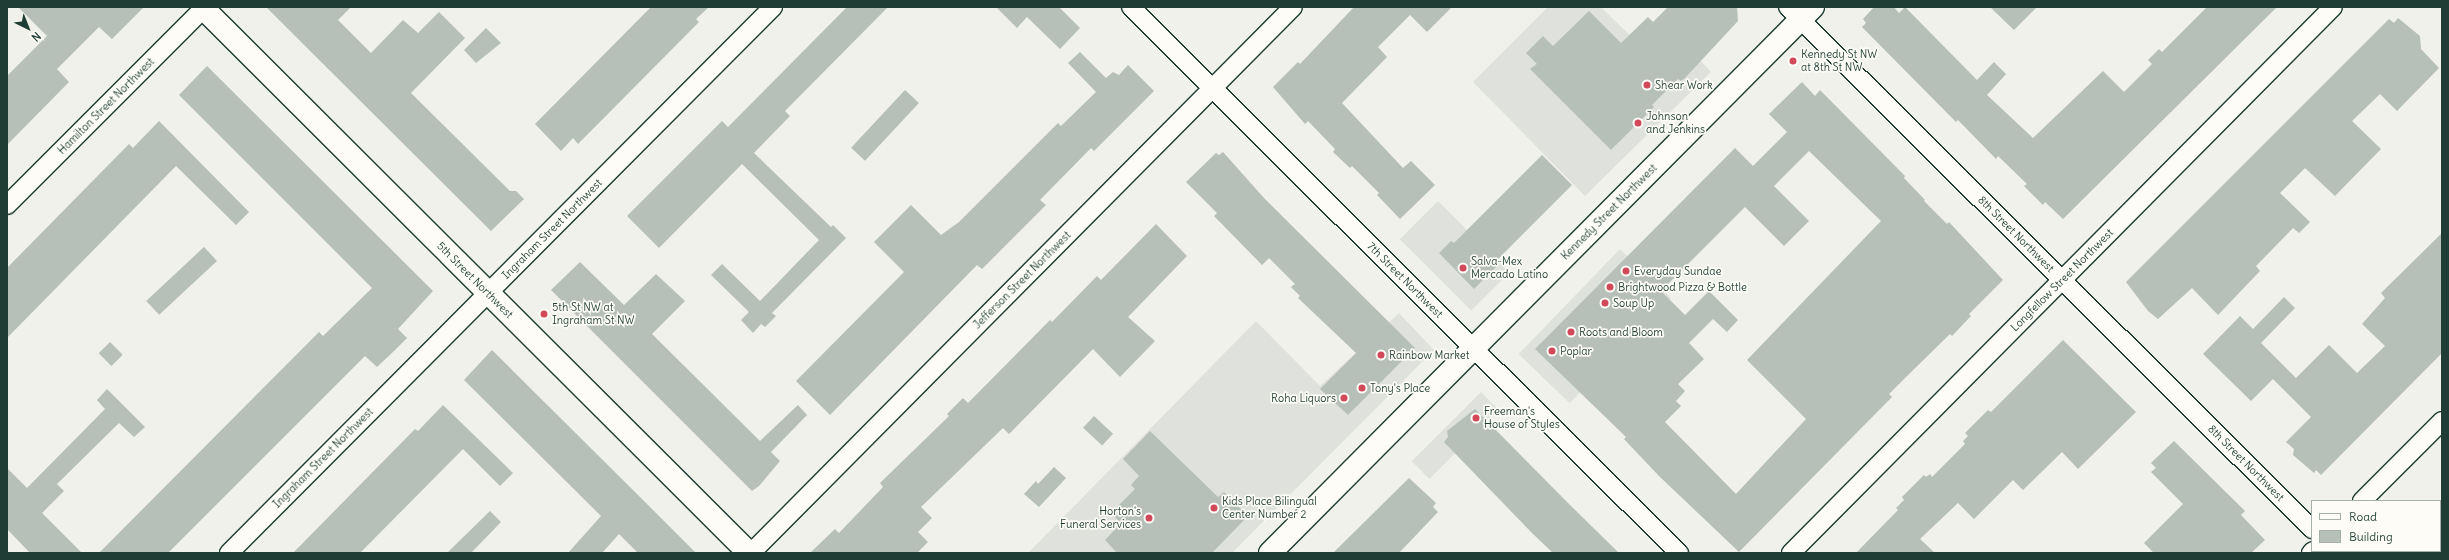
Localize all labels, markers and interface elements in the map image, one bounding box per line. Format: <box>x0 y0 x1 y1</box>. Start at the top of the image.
north arrow <box>8 8 48 48</box>
text: N <box>29 29 44 44</box>
place label: Kennedy St NW at 8th St NW <box>1801 48 1877 74</box>
street label: Hamilton Street Northwest <box>55 55 157 157</box>
marker: Kennedy St NW at 8th St NW <box>1788 56 1798 66</box>
place label: Shear Work <box>1655 78 1713 92</box>
marker: Shear Work <box>1642 80 1652 90</box>
place label: Johnson and Jenkins <box>1646 110 1705 136</box>
marker: Johnson and Jenkins <box>1633 118 1643 128</box>
street label: Kennedy Street Northwest <box>1558 161 1660 263</box>
street label: Ingraham Street Northwest <box>499 176 605 282</box>
street label: 8th Street Northwest <box>1975 193 2057 275</box>
street label: Longfellow Street Northwest <box>2008 226 2116 334</box>
street label: Jefferson Street Northwest <box>971 229 1073 331</box>
street label: 5th Street Northwest <box>434 239 516 321</box>
street label: 7th Street Northwest <box>1364 239 1446 321</box>
place label: Salva-Mex Mercado Latino <box>1471 255 1548 281</box>
marker: Salva-Mex Mercado Latino <box>1458 263 1468 273</box>
place label: Everyday Sundae <box>1634 264 1721 278</box>
marker: Everyday Sundae <box>1621 266 1631 276</box>
place label: Brightwood Pizza & Bottle <box>1618 280 1747 294</box>
marker: Brightwood Pizza & Bottle <box>1605 282 1615 292</box>
place label: Soup Up <box>1613 296 1654 310</box>
marker: Soup Up <box>1600 298 1610 308</box>
place label: 5th St NW at Ingraham St NW <box>552 301 635 327</box>
marker: 5th St NW at Ingraham St NW <box>539 309 549 319</box>
place label: Roots and Bloom <box>1579 325 1663 339</box>
marker: Roots and Bloom <box>1566 327 1576 337</box>
place label: Poplar <box>1560 344 1592 358</box>
marker: Poplar <box>1547 346 1557 356</box>
place label: Rainbow Market <box>1389 348 1469 362</box>
marker: Rainbow Market <box>1376 350 1386 360</box>
place label: Tony's Place <box>1370 381 1430 395</box>
marker: Tony's Place <box>1357 383 1367 393</box>
place label: Roha Liquors <box>1271 391 1336 405</box>
marker: Roha Liquors <box>1339 393 1349 403</box>
street label: Ingraham Street Northwest <box>270 405 376 511</box>
place label: Freeman's House of Styles <box>1484 405 1560 431</box>
marker: Freeman's House of Styles <box>1471 413 1481 423</box>
street label: 8th Street Northwest <box>2205 422 2287 504</box>
place label: Kids Place Bilingual Center Number 2 <box>1222 495 1317 521</box>
legend <box>2311 500 2441 552</box>
marker: Kids Place Bilingual Center Number 2 <box>1209 503 1219 513</box>
place label: Horton's Funeral Services <box>1060 505 1141 531</box>
text: Road <box>2349 509 2377 524</box>
marker: Horton's Funeral Services <box>1144 513 1154 523</box>
text: Building <box>2349 529 2393 544</box>

